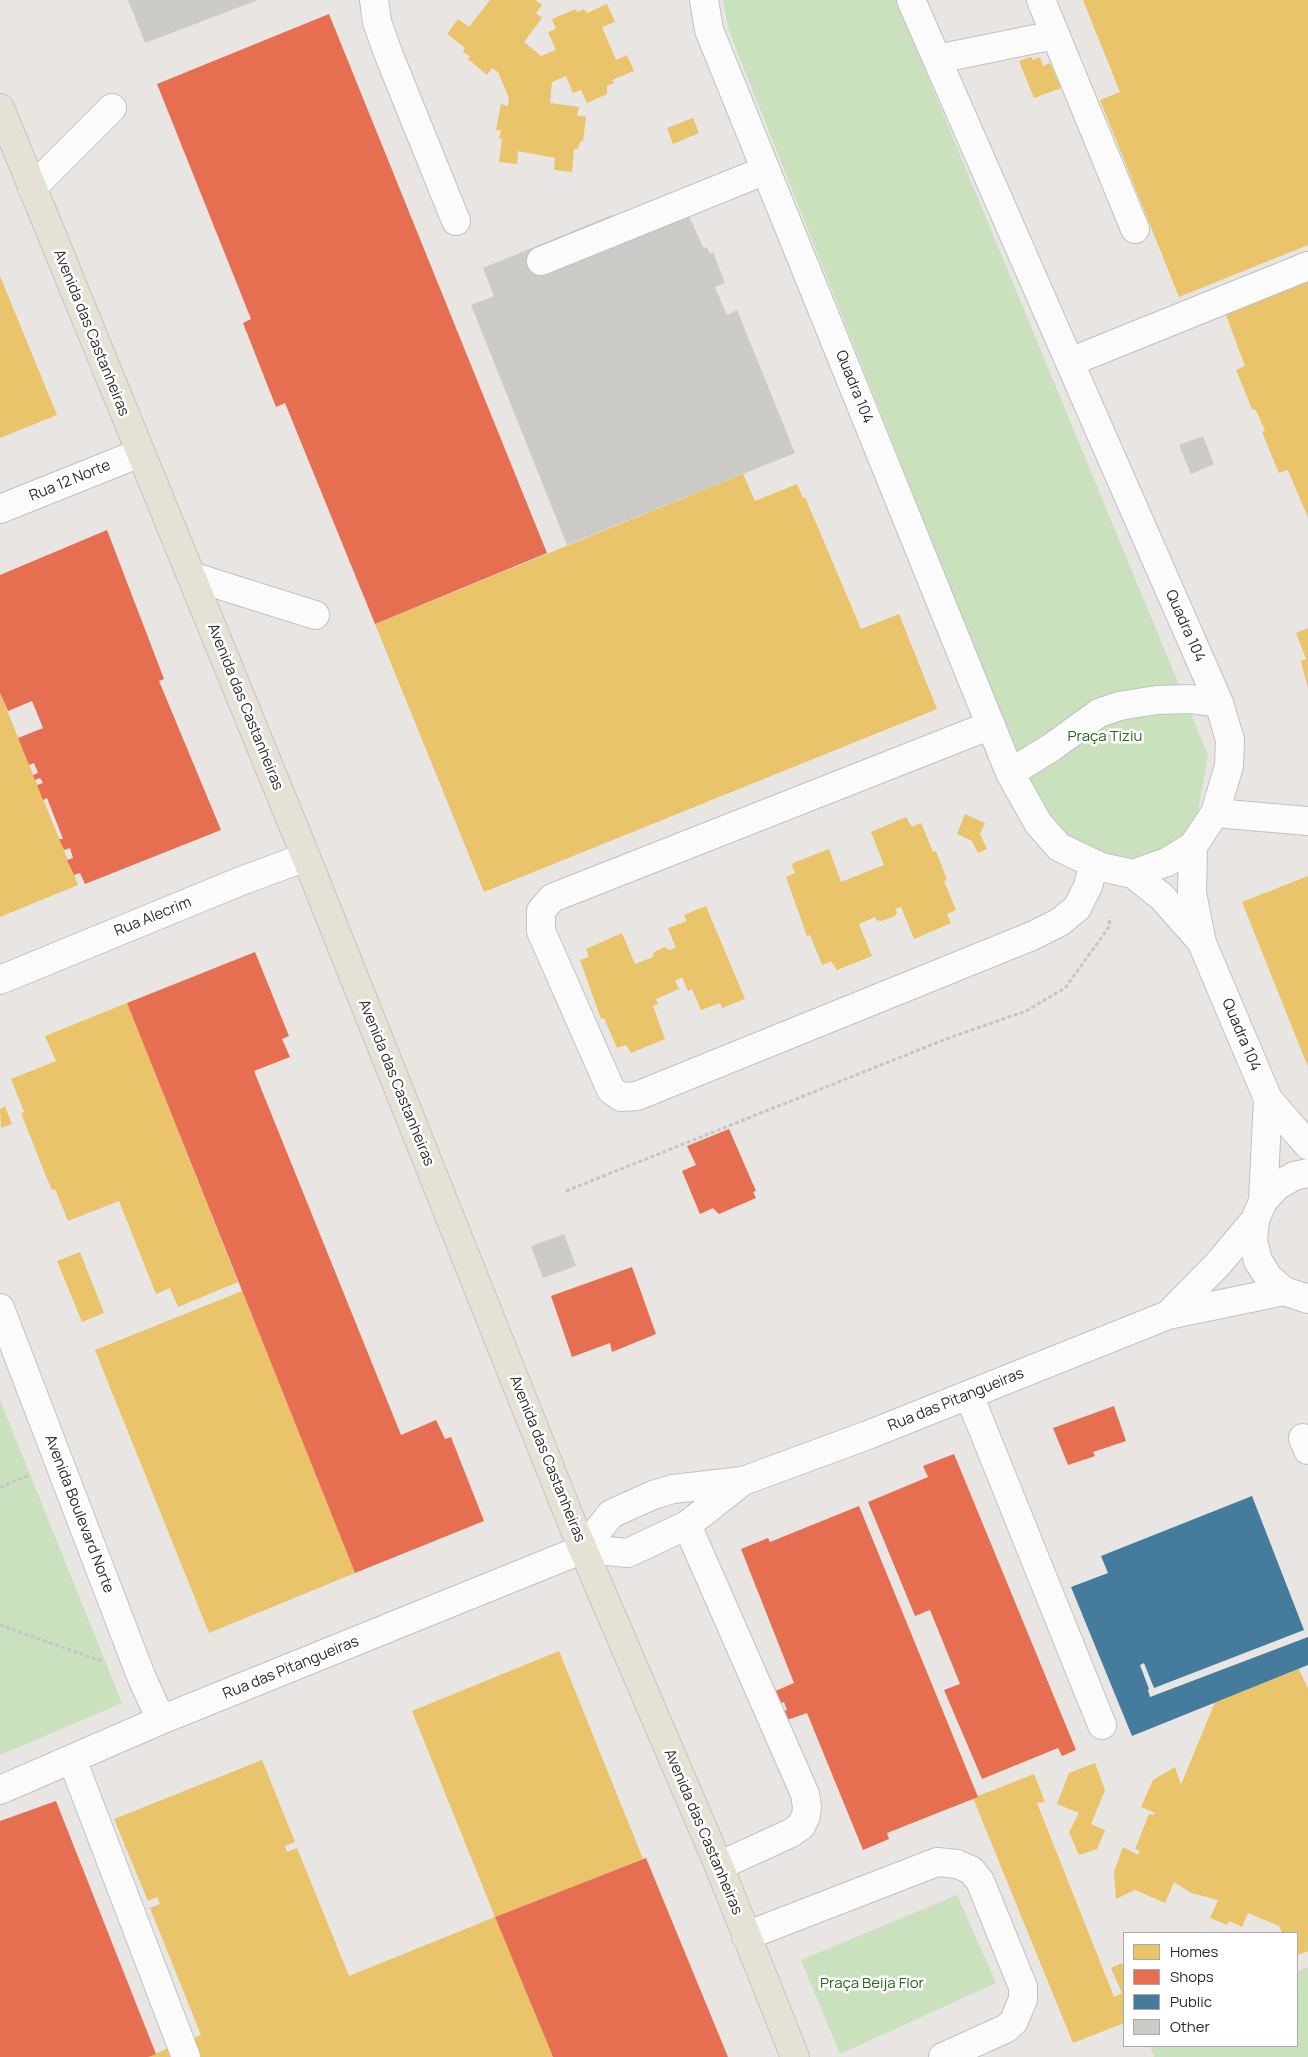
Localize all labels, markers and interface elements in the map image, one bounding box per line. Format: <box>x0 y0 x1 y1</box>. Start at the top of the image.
street label: Avenida das Castanheiras <box>49 247 133 419</box>
street label: Quadra 104 <box>831 348 877 426</box>
street label: Rua 12 Norte <box>27 457 113 505</box>
street label: Quadra 104 <box>1161 587 1209 665</box>
street label: Avenida das Castanheiras <box>203 621 287 793</box>
park label: Praça Tiziu <box>1068 728 1142 746</box>
street label: Rua Alecrim <box>112 893 194 941</box>
street label: Quadra 104 <box>1218 996 1264 1074</box>
street label: Avenida das Castanheiras <box>354 997 438 1169</box>
street label: Rua das Pitangueiras <box>885 1364 1027 1436</box>
street label: Avenida das Castanheiras <box>505 1373 589 1545</box>
street label: Avenida Boulevard Norte <box>40 1432 118 1596</box>
street label: Rua das Pitangueiras <box>220 1632 362 1704</box>
street label: Avenida das Castanheiras <box>660 1746 746 1918</box>
legend <box>1123 1932 1298 2047</box>
text: Homes <box>1170 1941 1218 1962</box>
text: Shops <box>1170 1966 1214 1987</box>
park label: Praça Beija Flor <box>820 1975 924 1993</box>
text: Public <box>1170 1991 1212 2012</box>
text: Other <box>1170 2016 1210 2037</box>

